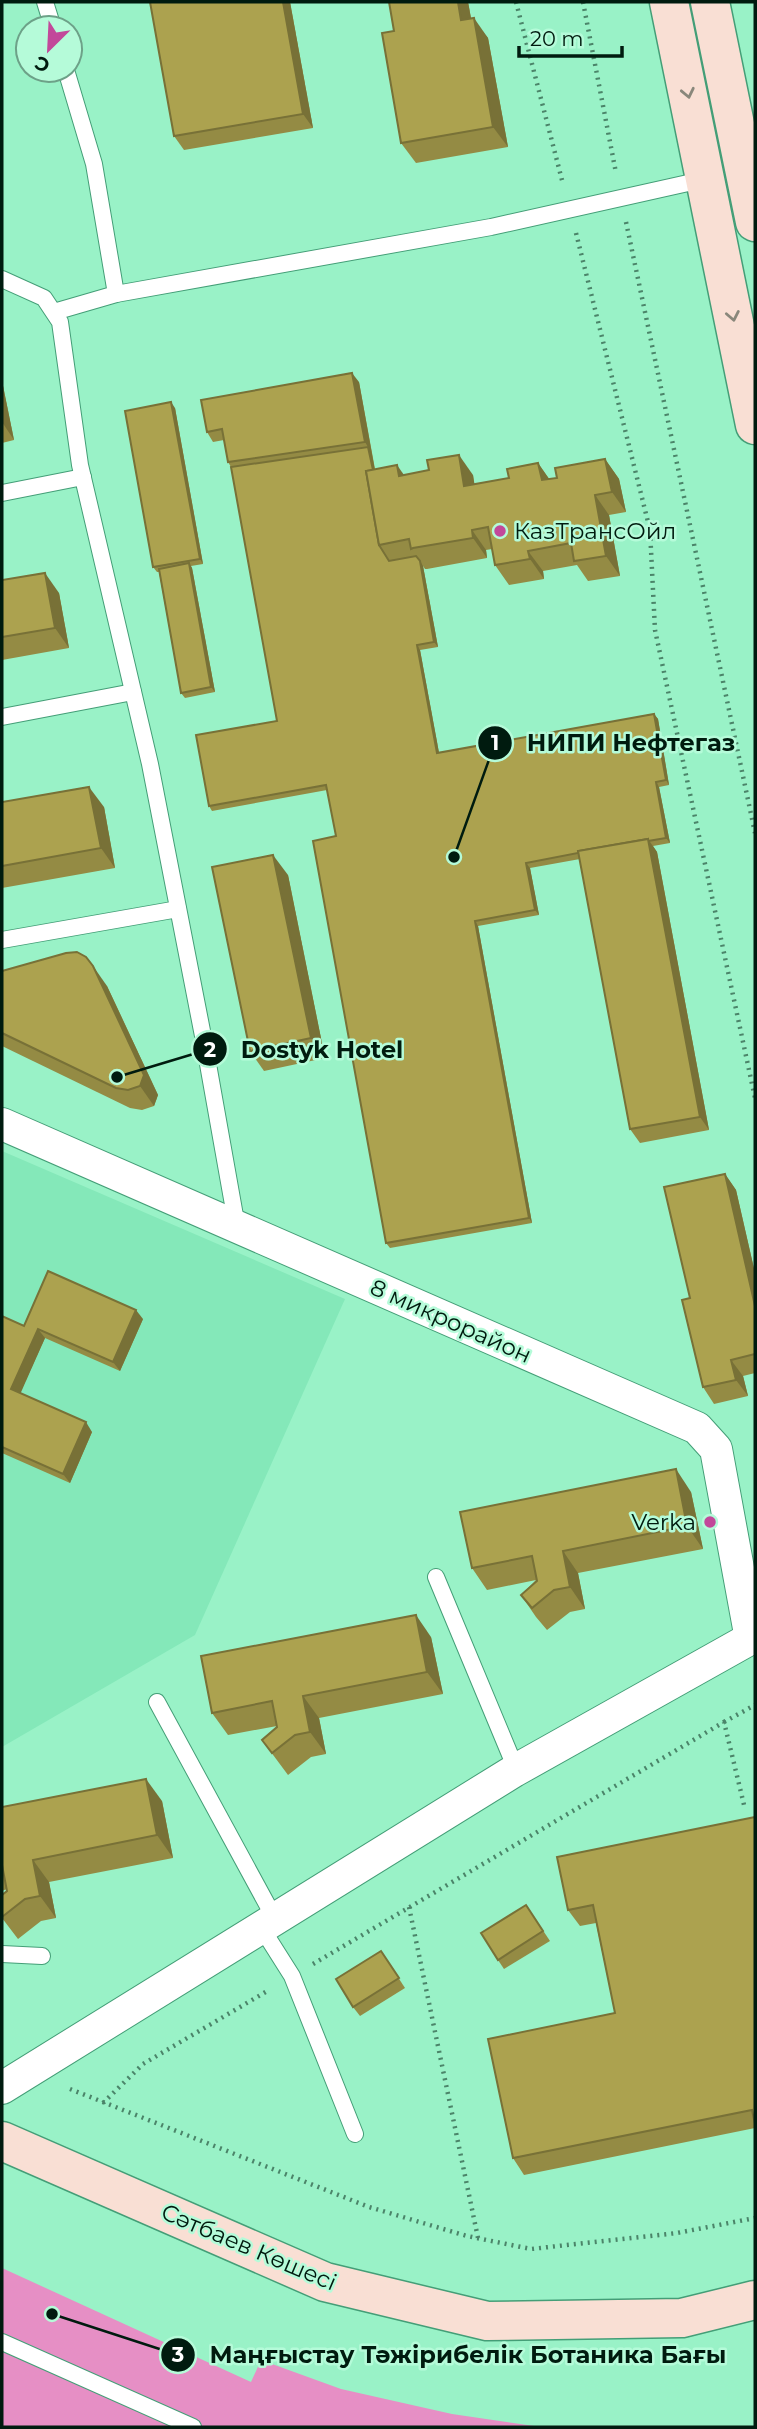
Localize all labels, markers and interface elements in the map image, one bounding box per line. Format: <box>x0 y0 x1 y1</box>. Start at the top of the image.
north arrow <box>14 14 84 84</box>
scale bar <box>519 14 622 58</box>
text: 20 m <box>530 26 584 51</box>
text: С <box>31 51 53 77</box>
one-way arrow <box>679 87 694 99</box>
one-way arrow <box>725 310 740 322</box>
place label: КазТрансОйл <box>514 517 676 545</box>
marker: КазТрансОйл <box>492 523 508 539</box>
callout: НИПИ Нефтегаз <box>478 720 749 765</box>
text: НИПИ Нефтегаз <box>527 728 735 757</box>
text: 1 <box>491 730 499 755</box>
callout: Dostyk Hotel <box>192 1027 418 1072</box>
text: Dostyk Hotel <box>241 1035 403 1064</box>
text: 2 <box>204 1037 216 1062</box>
street label: 8 микрорайон <box>366 1273 536 1369</box>
place label: Verka <box>631 1508 696 1536</box>
marker: Verka <box>702 1514 718 1530</box>
street label: Сәтбаев Көшесі <box>157 2197 341 2297</box>
callout: Маңғыстау Тәжірибелік Ботаника Бағы <box>160 2332 740 2377</box>
text: Маңғыстау Тәжірибелік Ботаника Бағы <box>210 2340 726 2369</box>
text: 3 <box>171 2342 184 2367</box>

